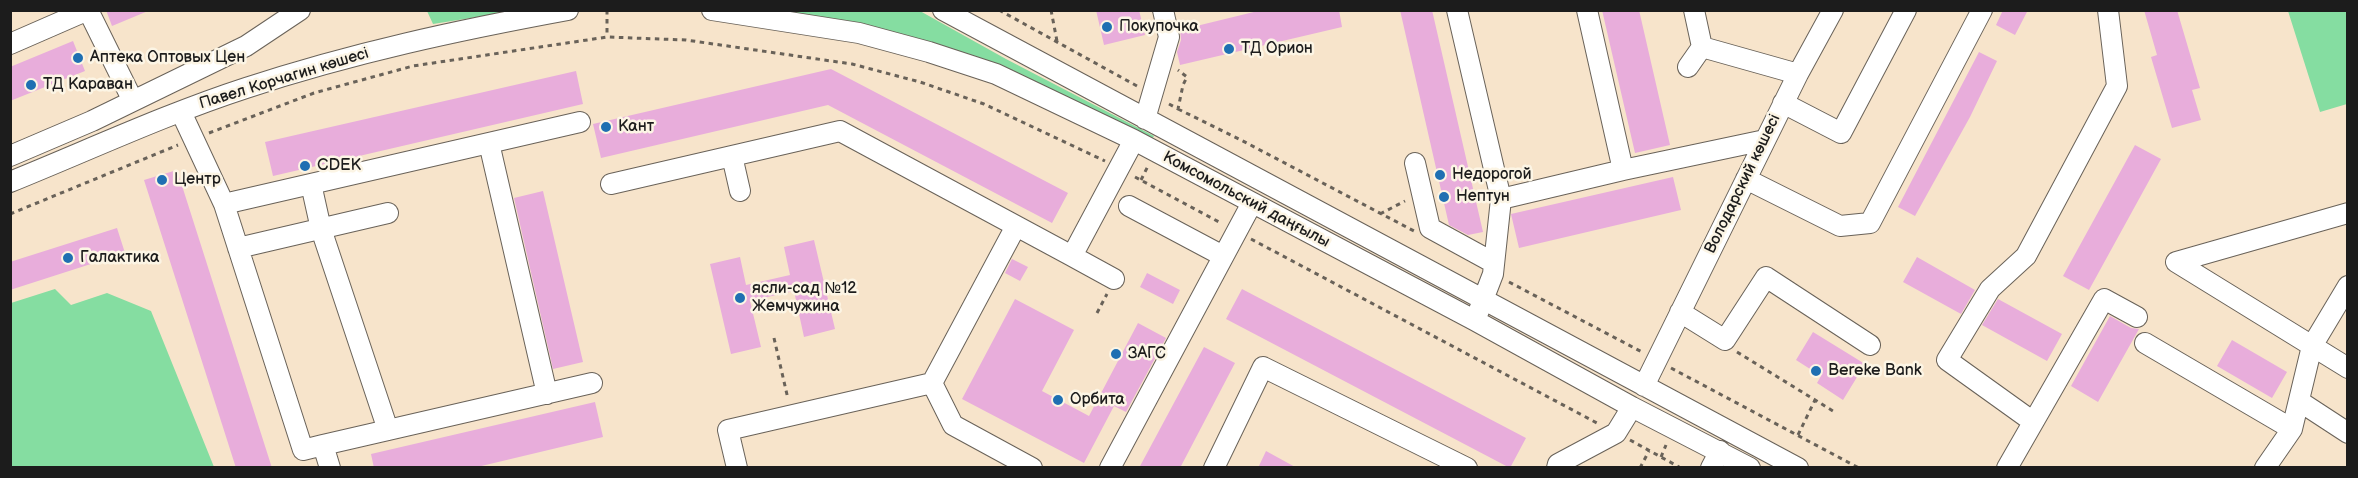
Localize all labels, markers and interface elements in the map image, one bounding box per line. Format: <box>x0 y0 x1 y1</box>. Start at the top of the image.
place label: Покупочка <box>1119 17 1199 37</box>
marker: Покупочка <box>1100 20 1114 34</box>
place label: ТД Орион <box>1241 39 1313 59</box>
marker: ТД Орион <box>1222 42 1236 56</box>
street label: Павел Корчагин көшесі <box>197 44 371 114</box>
place label: Аптека Оптовых Цен <box>90 48 245 68</box>
marker: Аптека Оптовых Цен <box>71 51 85 65</box>
place label: ТД Караван <box>43 75 133 95</box>
marker: ТД Караван <box>24 78 38 92</box>
street label: Володарский көшесі <box>1701 111 1785 257</box>
place label: Кант <box>618 117 654 137</box>
marker: Кант <box>599 120 613 134</box>
street label: Комсомольский даңғылы <box>1159 148 1333 252</box>
place label: CDEK <box>317 156 361 176</box>
marker: CDEK <box>298 159 312 173</box>
place label: Недорогой <box>1452 165 1532 185</box>
marker: Недорогой <box>1433 168 1447 182</box>
place label: Центр <box>174 170 221 190</box>
marker: Центр <box>155 173 169 187</box>
place label: Нептун <box>1456 187 1510 207</box>
marker: Нептун <box>1437 190 1451 204</box>
place label: Галактика <box>80 248 159 268</box>
marker: Галактика <box>61 251 75 265</box>
place label: ясли-сад №12 Жемчужина <box>752 279 857 317</box>
marker: ясли-сад №12 Жемчужина <box>733 291 747 305</box>
place label: ЗАГС <box>1128 344 1166 364</box>
marker: ЗАГС <box>1109 347 1123 361</box>
place label: Bereke Bank <box>1828 361 1922 381</box>
marker: Bereke Bank <box>1809 364 1823 378</box>
place label: Орбита <box>1070 390 1125 410</box>
marker: Орбита <box>1051 393 1065 407</box>

